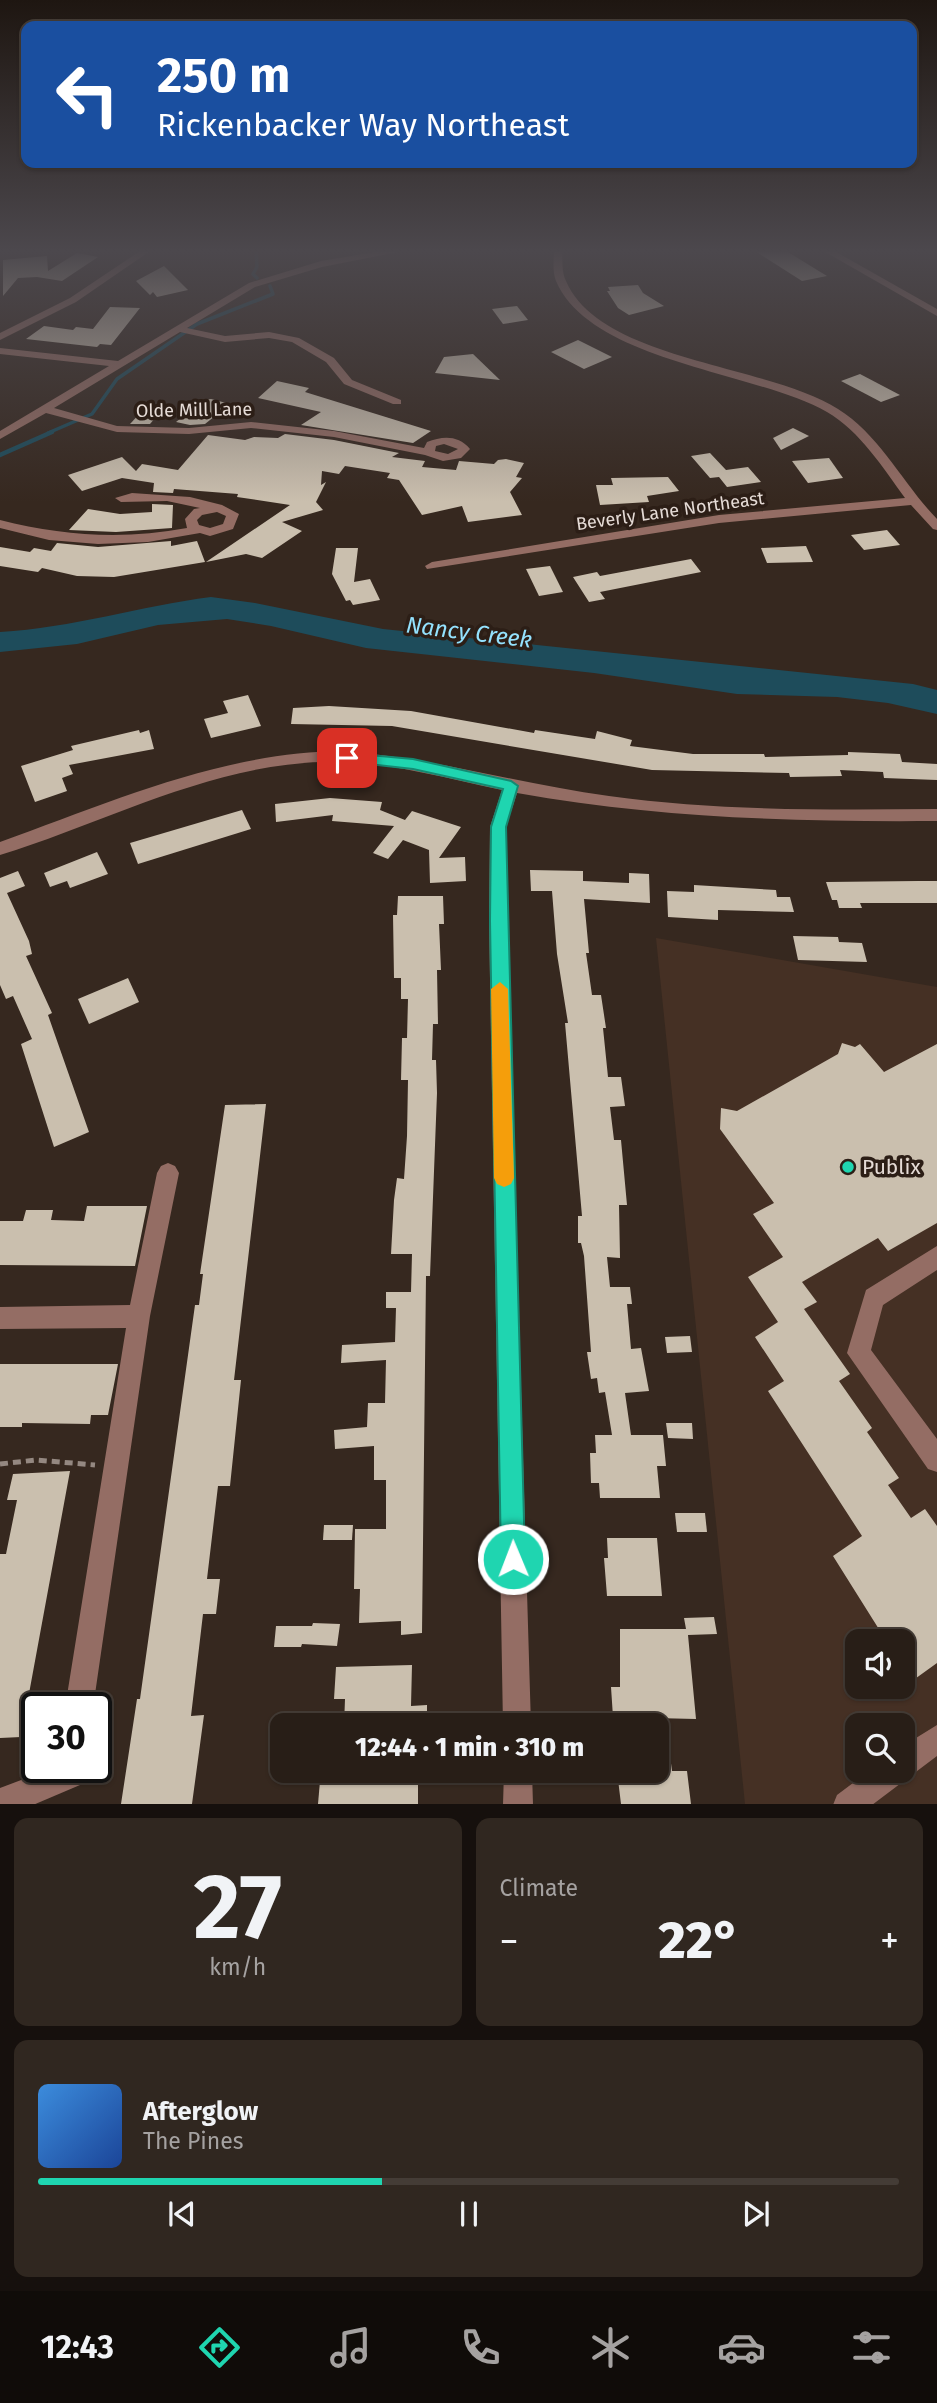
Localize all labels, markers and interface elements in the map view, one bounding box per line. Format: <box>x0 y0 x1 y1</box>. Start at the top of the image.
text: 250 m <box>157 46 290 105</box>
icon: left <box>42 49 133 140</box>
text: Rickenbacker Way Northeast <box>157 106 569 144</box>
street label: Olde Mill Lane <box>136 398 252 422</box>
street label: Beverly Lane Northeast <box>575 487 766 535</box>
water label: Nancy Creek <box>404 610 534 654</box>
pin <box>317 728 377 788</box>
icon: arrive <box>328 739 366 777</box>
place label: Publix <box>862 1154 921 1180</box>
marker: Publix <box>840 1159 856 1175</box>
position arrow <box>476 1522 550 1596</box>
map controls <box>845 1629 915 1783</box>
button: sound <box>845 1629 915 1699</box>
speed limit sign: 30 <box>21 1692 112 1783</box>
button: search <box>845 1713 915 1783</box>
text: 12:44 · 1 min · 310 m <box>355 1732 584 1763</box>
text: 27 <box>193 1853 282 1962</box>
text: Climate <box>500 1874 578 1902</box>
text: 22° <box>659 1909 740 1972</box>
text: − <box>500 1918 519 1964</box>
text: + <box>880 1918 899 1964</box>
text: km/h <box>209 1953 266 1981</box>
text: Afterglow <box>143 2096 258 2127</box>
text: The Pines <box>143 2127 244 2155</box>
icon: previous <box>163 2195 201 2233</box>
icon: pause <box>450 2195 488 2233</box>
icon: next <box>737 2195 775 2233</box>
icon: directions <box>195 2323 244 2372</box>
icon: music <box>326 2323 375 2372</box>
icon: phone <box>456 2323 505 2372</box>
icon: climate <box>586 2323 635 2372</box>
icon: car <box>717 2323 766 2372</box>
icon: filters <box>847 2323 896 2372</box>
text: 12:43 <box>41 2328 114 2366</box>

